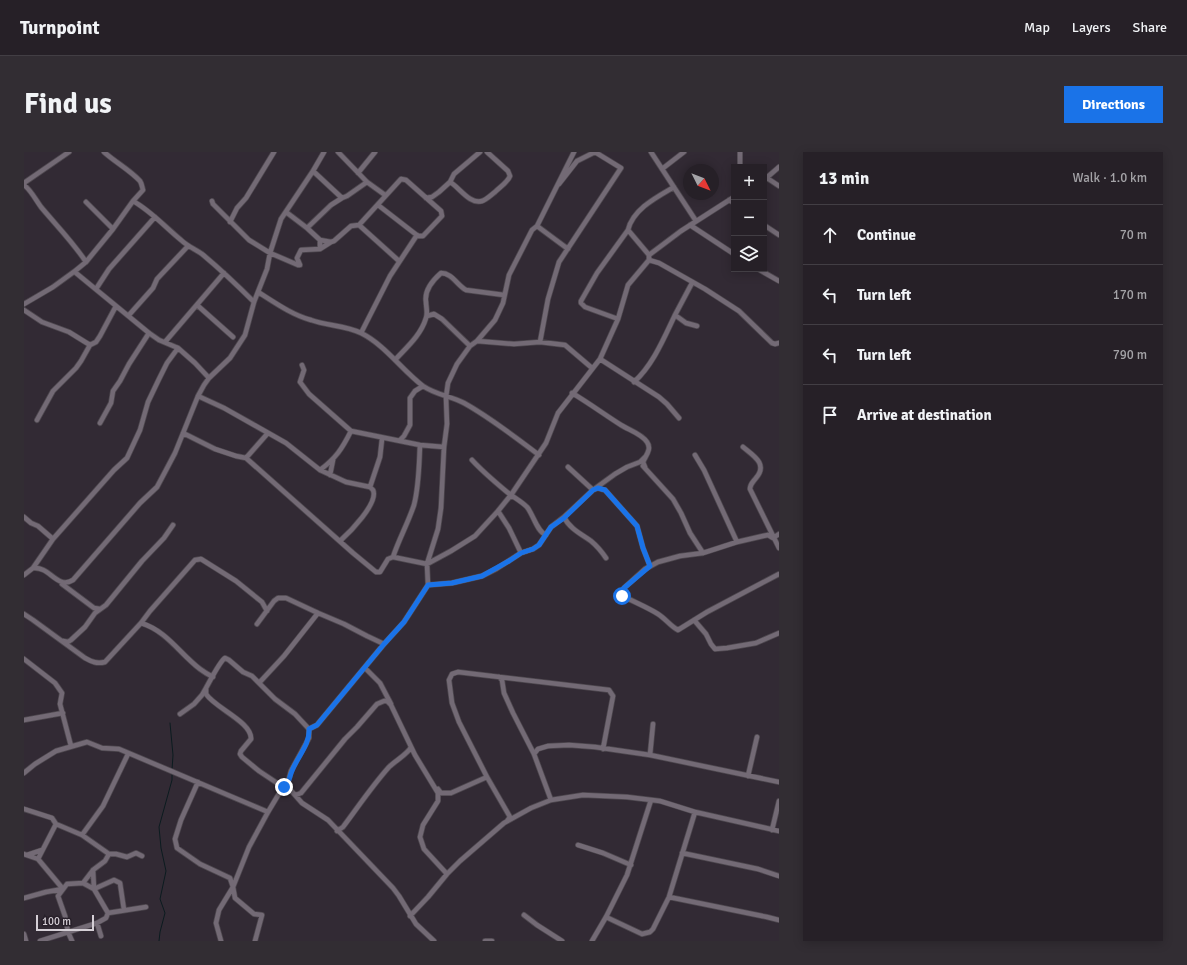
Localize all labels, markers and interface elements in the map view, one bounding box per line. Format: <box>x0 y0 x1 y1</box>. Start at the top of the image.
text: Turnpoint <box>20 16 100 40</box>
text: Map <box>1024 19 1050 36</box>
text: Layers <box>1072 19 1111 36</box>
text: Share <box>1133 19 1167 36</box>
button: Directions <box>1064 86 1163 123</box>
text: Find us <box>24 87 112 121</box>
north arrow <box>683 164 719 200</box>
map controls <box>731 164 767 272</box>
button: + <box>731 164 767 200</box>
text: 13 min <box>819 168 869 189</box>
text: Walk · 1.0 km <box>1073 170 1147 186</box>
button: − <box>731 200 767 236</box>
icon: ahead <box>819 224 841 246</box>
text: Continue <box>857 226 916 244</box>
text: 70 m <box>1120 227 1147 243</box>
button: layers <box>731 236 767 272</box>
icon: left <box>819 284 841 306</box>
text: Turn left <box>857 286 911 304</box>
text: 170 m <box>1113 287 1147 303</box>
icon: left <box>819 344 841 366</box>
text: Turn left <box>857 346 911 364</box>
text: 790 m <box>1113 347 1147 363</box>
icon: arrive <box>819 404 841 426</box>
text: Arrive at destination <box>857 406 992 424</box>
route start <box>613 587 631 605</box>
route end <box>275 778 293 796</box>
scale bar <box>36 913 94 932</box>
text: 100 m <box>42 915 71 928</box>

